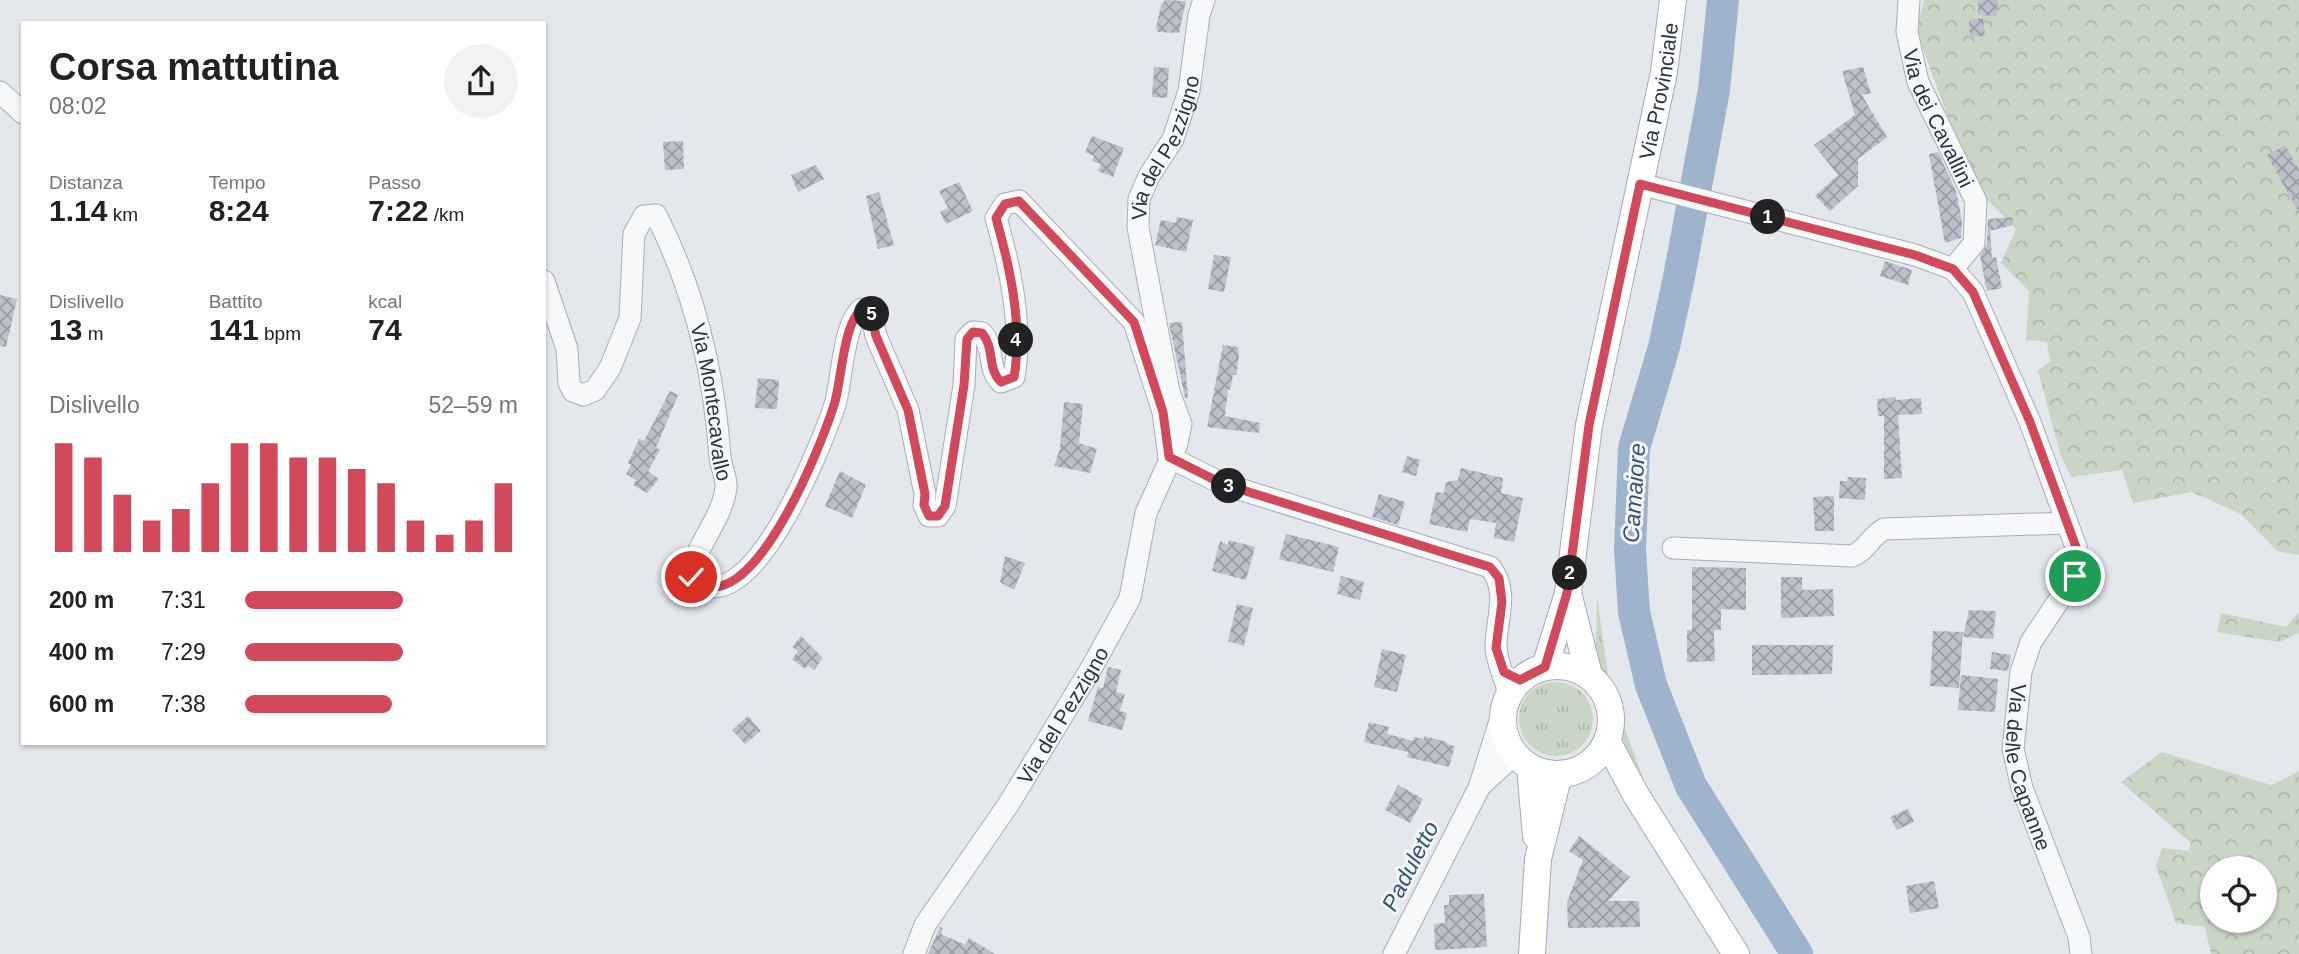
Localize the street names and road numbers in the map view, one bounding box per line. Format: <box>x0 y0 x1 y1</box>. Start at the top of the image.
street label: Via Provinciale <box>1634 21 1682 161</box>
street label: Via dei Cavallini <box>1899 46 1979 191</box>
street label: Via del Pezzigno <box>1127 74 1202 220</box>
street label: Via Montecavallo <box>687 320 737 483</box>
street label: Via del Pezzigno <box>1012 643 1112 788</box>
street label: Via delle Capanne <box>2001 683 2056 853</box>

